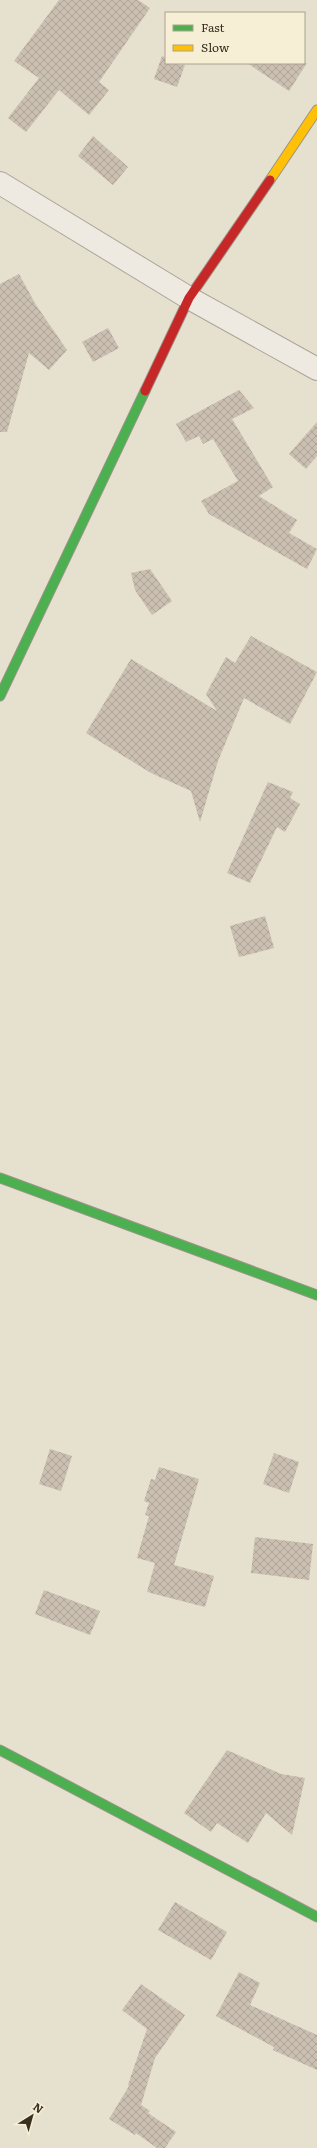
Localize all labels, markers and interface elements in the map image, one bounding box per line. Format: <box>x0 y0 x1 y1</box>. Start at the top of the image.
legend <box>165 12 305 64</box>
text: Fast <box>201 18 225 36</box>
text: Slow <box>201 38 230 56</box>
north arrow <box>12 2096 52 2136</box>
text: N <box>30 2098 47 2116</box>

